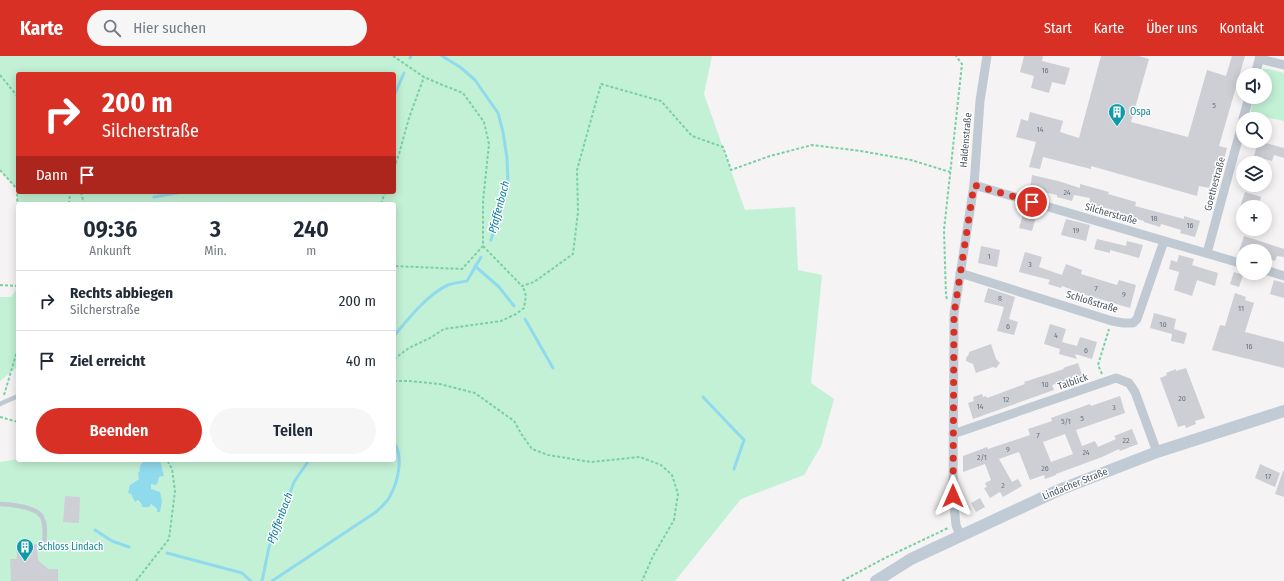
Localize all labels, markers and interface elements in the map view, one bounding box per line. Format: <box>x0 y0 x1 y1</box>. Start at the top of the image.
search box <box>87 10 367 46</box>
text: Karte <box>20 17 63 40</box>
icon: search <box>101 17 123 39</box>
text: Hier suchen <box>133 19 206 37</box>
text: Start <box>1044 20 1072 37</box>
text: Karte <box>1094 20 1124 37</box>
text: Über uns <box>1146 20 1198 37</box>
text: Kontakt <box>1220 20 1264 37</box>
house number: 16 <box>1041 66 1049 75</box>
map controls <box>1236 68 1272 280</box>
button: sound <box>1236 68 1272 104</box>
text: 200 m <box>102 86 173 119</box>
icon: right <box>36 88 88 140</box>
house number: 5 <box>1212 101 1216 110</box>
building icon: Ospa <box>1107 102 1127 127</box>
place label: Ospa <box>1130 106 1151 118</box>
street label: Haldenstraße <box>958 112 974 168</box>
button: search <box>1236 112 1272 148</box>
text: Silcherstraße <box>102 120 199 142</box>
house number: 14 <box>1037 125 1044 134</box>
street label: Goethestraße <box>1202 156 1228 212</box>
button: layers <box>1236 156 1272 192</box>
icon: arrive <box>76 164 98 186</box>
text: Dann <box>36 166 68 184</box>
water label: Pfaffenbach <box>486 179 512 235</box>
pin <box>1015 185 1049 219</box>
house number: 24 <box>1063 188 1071 197</box>
icon: arrive <box>1021 191 1043 213</box>
button: + <box>1236 200 1272 236</box>
street label: Silcherstraße <box>1083 201 1139 227</box>
house number: 18 <box>1150 214 1158 223</box>
text: 09:36 <box>83 215 137 243</box>
text: 3 <box>210 215 221 243</box>
text: 240 <box>293 215 329 243</box>
house number: 16 <box>1186 221 1194 230</box>
house number: 19 <box>1072 226 1080 235</box>
text: Ankunft <box>89 243 131 258</box>
text: Min. <box>204 243 226 258</box>
text: m <box>306 243 316 258</box>
button: − <box>1236 244 1272 280</box>
house number: 1 <box>987 252 991 261</box>
house number: 3 <box>1028 260 1032 269</box>
text: Rechts abbiegen <box>70 284 173 302</box>
house number: 7 <box>1094 284 1098 293</box>
street label: Schloßstraße <box>1065 288 1119 316</box>
icon: right <box>36 290 58 312</box>
house number: 9 <box>1122 290 1126 299</box>
text: 200 m <box>339 292 376 310</box>
house number: 8 <box>998 294 1002 303</box>
text: Silcherstraße <box>70 302 140 317</box>
house number: 11 <box>1238 304 1244 313</box>
house number: 10 <box>1159 320 1167 329</box>
house number: 6 <box>1006 322 1010 331</box>
house number: 4 <box>1054 331 1058 340</box>
house number: 16 <box>1245 342 1253 351</box>
house number: 6 <box>1084 346 1088 355</box>
icon: arrive <box>36 350 58 372</box>
text: Ziel erreicht <box>70 352 145 370</box>
text: 40 m <box>346 352 376 370</box>
street label: Talblick <box>1056 371 1090 393</box>
house number: 10 <box>1041 380 1049 389</box>
house number: 20 <box>1178 394 1186 403</box>
house number: 12 <box>1003 395 1010 404</box>
house number: 14 <box>977 402 984 411</box>
house number: 3 <box>1112 403 1116 412</box>
button: Beenden <box>36 408 202 454</box>
button: Teilen <box>210 408 376 454</box>
house number: 5 <box>1080 414 1084 423</box>
house number: 5/1 <box>1061 417 1071 426</box>
house number: 7 <box>1036 431 1040 440</box>
house number: 22 <box>1122 436 1130 445</box>
house number: 9 <box>1006 445 1010 454</box>
house number: 24 <box>1082 448 1090 457</box>
house number: 2/1 <box>977 453 987 462</box>
house number: 26 <box>1041 464 1049 473</box>
street label: Lindacher Straße <box>1041 465 1109 503</box>
house number: 17 <box>1265 472 1272 481</box>
position arrow <box>932 475 974 517</box>
house number: 2 <box>1001 481 1005 490</box>
water label: Pfaffenbach <box>264 490 296 545</box>
building icon: Schloss Lindach <box>15 537 35 562</box>
place label: Schloss Lindach <box>38 541 103 553</box>

